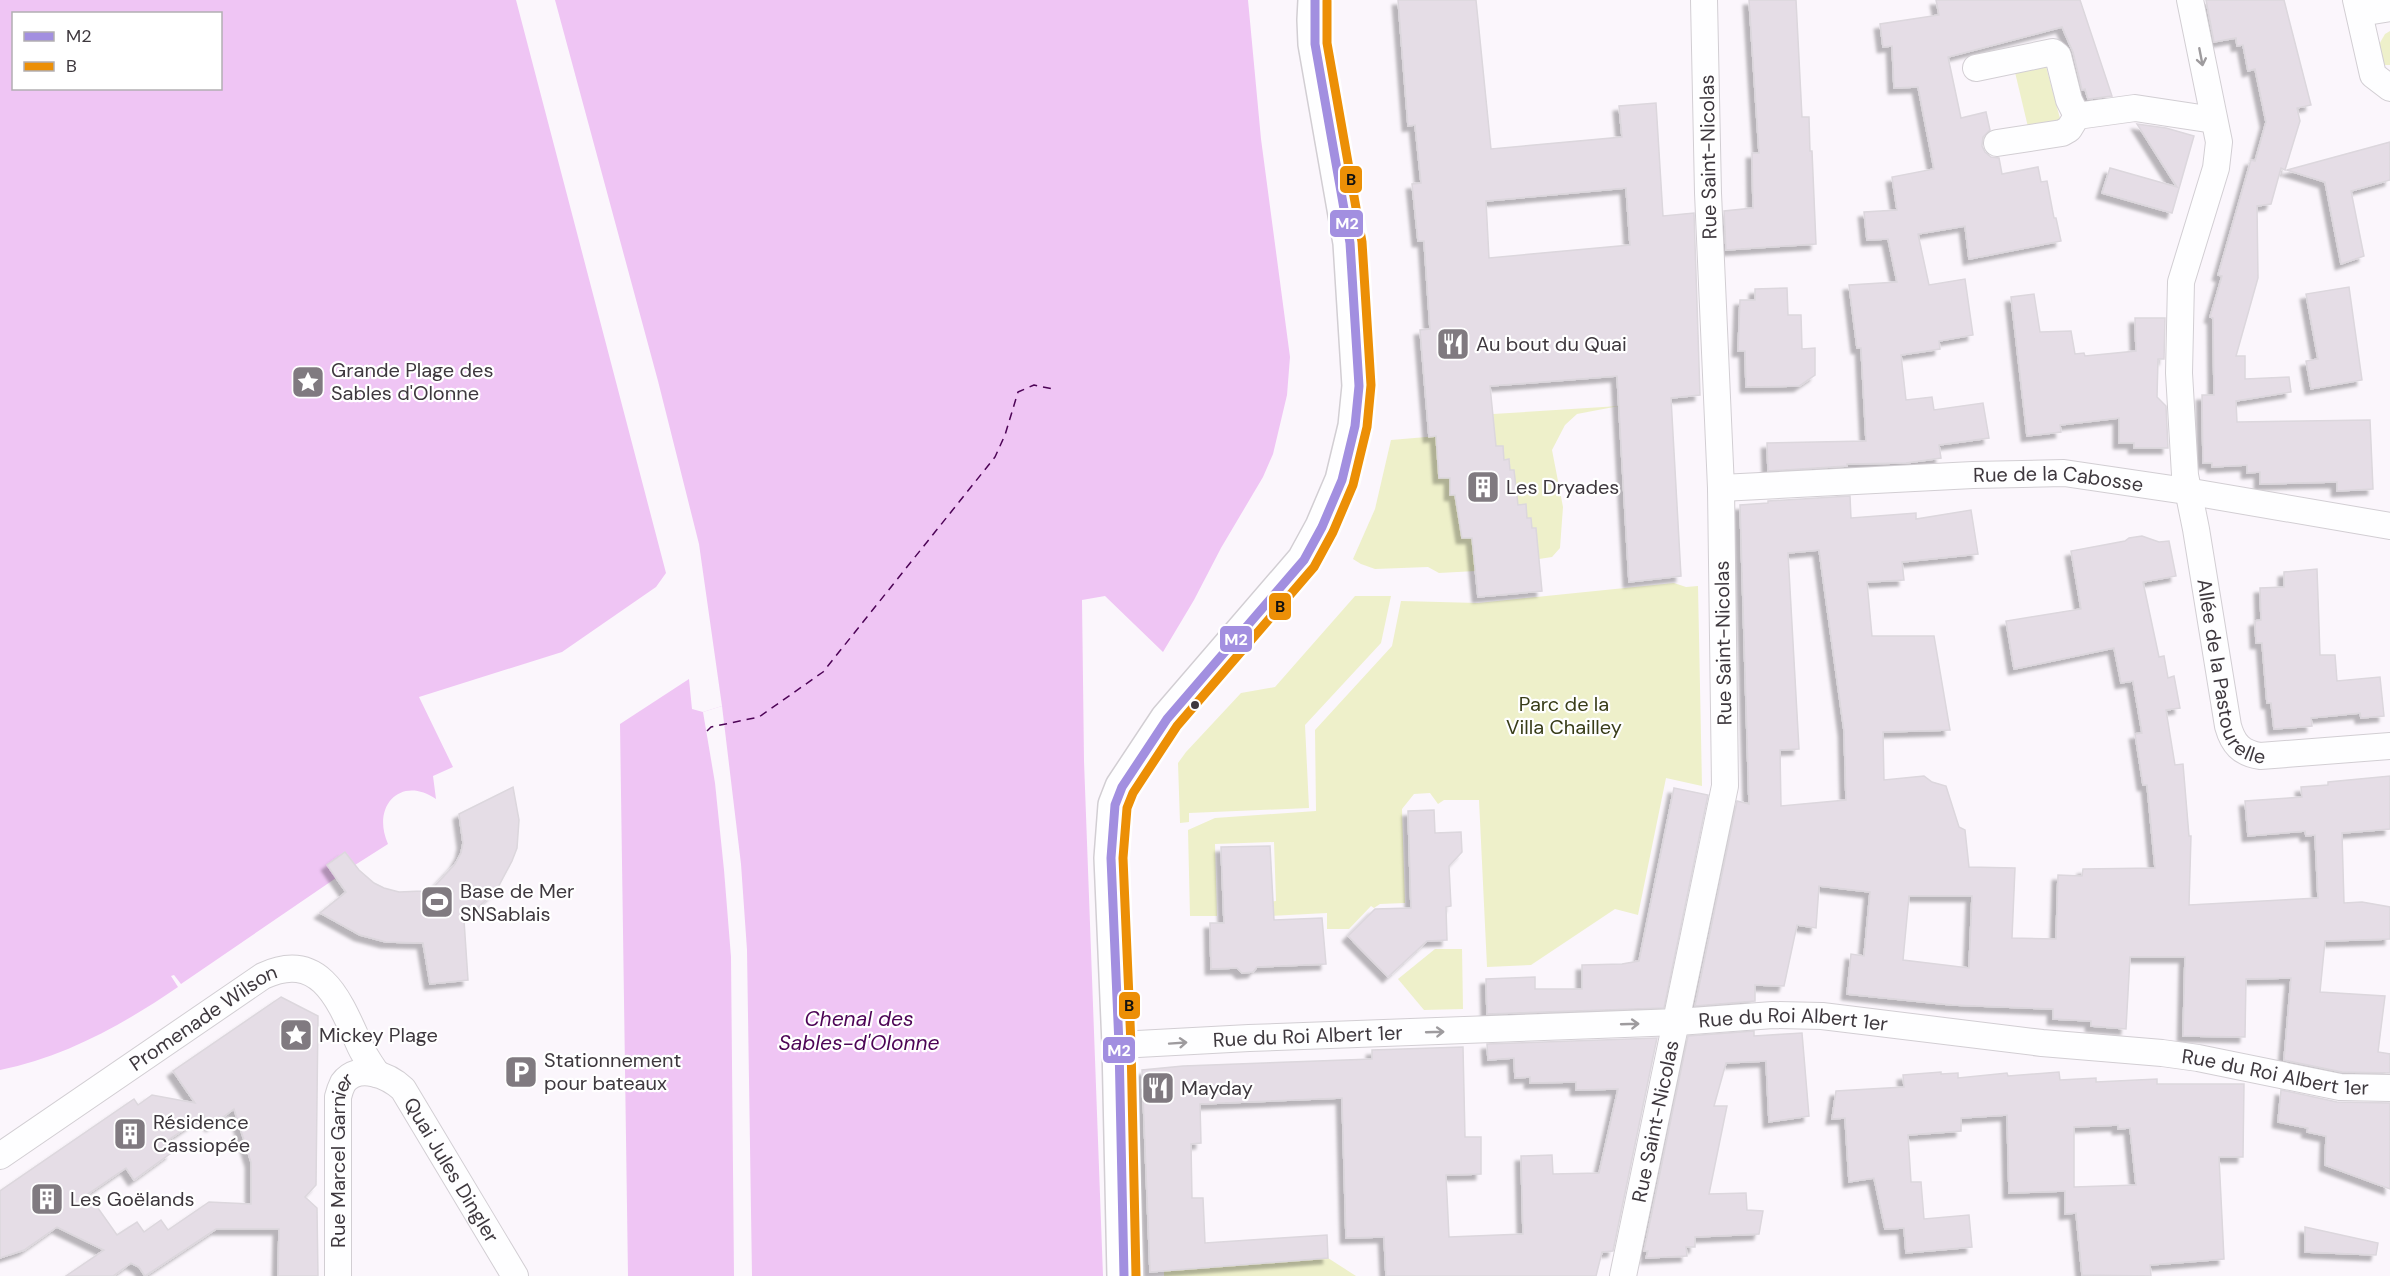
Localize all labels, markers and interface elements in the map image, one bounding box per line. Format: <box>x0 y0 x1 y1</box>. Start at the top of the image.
legend <box>12 12 222 90</box>
text: M2 <box>66 24 92 48</box>
one-way arrow <box>2196 47 2207 67</box>
text: B <box>66 54 77 78</box>
street label: Rue Saint-Nicolas <box>1694 74 1722 240</box>
line badge: B <box>1339 165 1363 194</box>
text: B <box>1346 169 1356 190</box>
line badge: M2 <box>1329 209 1364 238</box>
text: M2 <box>1335 213 1359 234</box>
restaurant icon: Au bout du Quai <box>1435 326 1471 362</box>
place label: Au bout du Quai <box>1476 331 1627 357</box>
place label: Grande Plage des Sables d'Olonne <box>331 357 493 406</box>
place icon: Grande Plage des Sables d'Olonne <box>290 364 326 400</box>
street label: Rue de la Cabosse <box>1973 460 2145 498</box>
building icon: Les Dryades <box>1465 469 1501 505</box>
place label: Les Dryades <box>1506 474 1619 500</box>
street label: Rue Saint-Nicolas <box>1709 560 1737 726</box>
street label: Allée de la Pastourelle <box>2191 577 2267 770</box>
line badge: B <box>1268 592 1292 621</box>
text: B <box>1275 596 1285 617</box>
line badge: M2 <box>1219 625 1253 653</box>
text: M2 <box>1224 629 1248 650</box>
park label: Parc de la Villa Chailley <box>1506 691 1622 740</box>
unlabelled marker <box>1189 699 1201 711</box>
place label: Base de Mer SNSablais <box>460 878 574 927</box>
sports icon: Base de Mer SNSablais <box>419 884 455 920</box>
street label: Promenade Wilson <box>124 959 281 1077</box>
line badge: B <box>1118 991 1141 1020</box>
text: B <box>1124 995 1134 1016</box>
street label: Rue du Roi Albert 1er <box>1698 1002 1889 1037</box>
water label: Chenal des Sables-d'Olonne <box>778 1005 940 1057</box>
place icon: Mickey Plage <box>278 1017 314 1053</box>
one-way arrow <box>1620 1018 1640 1030</box>
street label: Rue du Roi Albert 1er <box>1212 1019 1403 1053</box>
place label: Mickey Plage <box>319 1022 438 1048</box>
one-way arrow <box>1425 1026 1445 1037</box>
line badge: M2 <box>1102 1036 1136 1064</box>
one-way arrow <box>1167 1037 1187 1048</box>
street label: Rue Saint-Nicolas <box>1626 1038 1685 1205</box>
text: M2 <box>1107 1040 1131 1061</box>
street label: Rue du Roi Albert 1er <box>2180 1043 2369 1101</box>
place label: Stationnement pour bateaux <box>544 1047 682 1096</box>
parking icon: Stationnement pour bateaux <box>503 1054 539 1090</box>
street label: Rue Marcel Garnier <box>325 1066 359 1248</box>
restaurant icon: Mayday <box>1140 1070 1176 1106</box>
place label: Mayday <box>1181 1075 1253 1101</box>
street label: Quai Jules Dingler <box>398 1092 505 1247</box>
place label: Résidence Cassiopée <box>153 1109 250 1158</box>
building icon: Résidence Cassiopée <box>112 1116 148 1152</box>
building icon: Les Goëlands <box>29 1181 65 1217</box>
place label: Les Goëlands <box>70 1186 195 1212</box>

